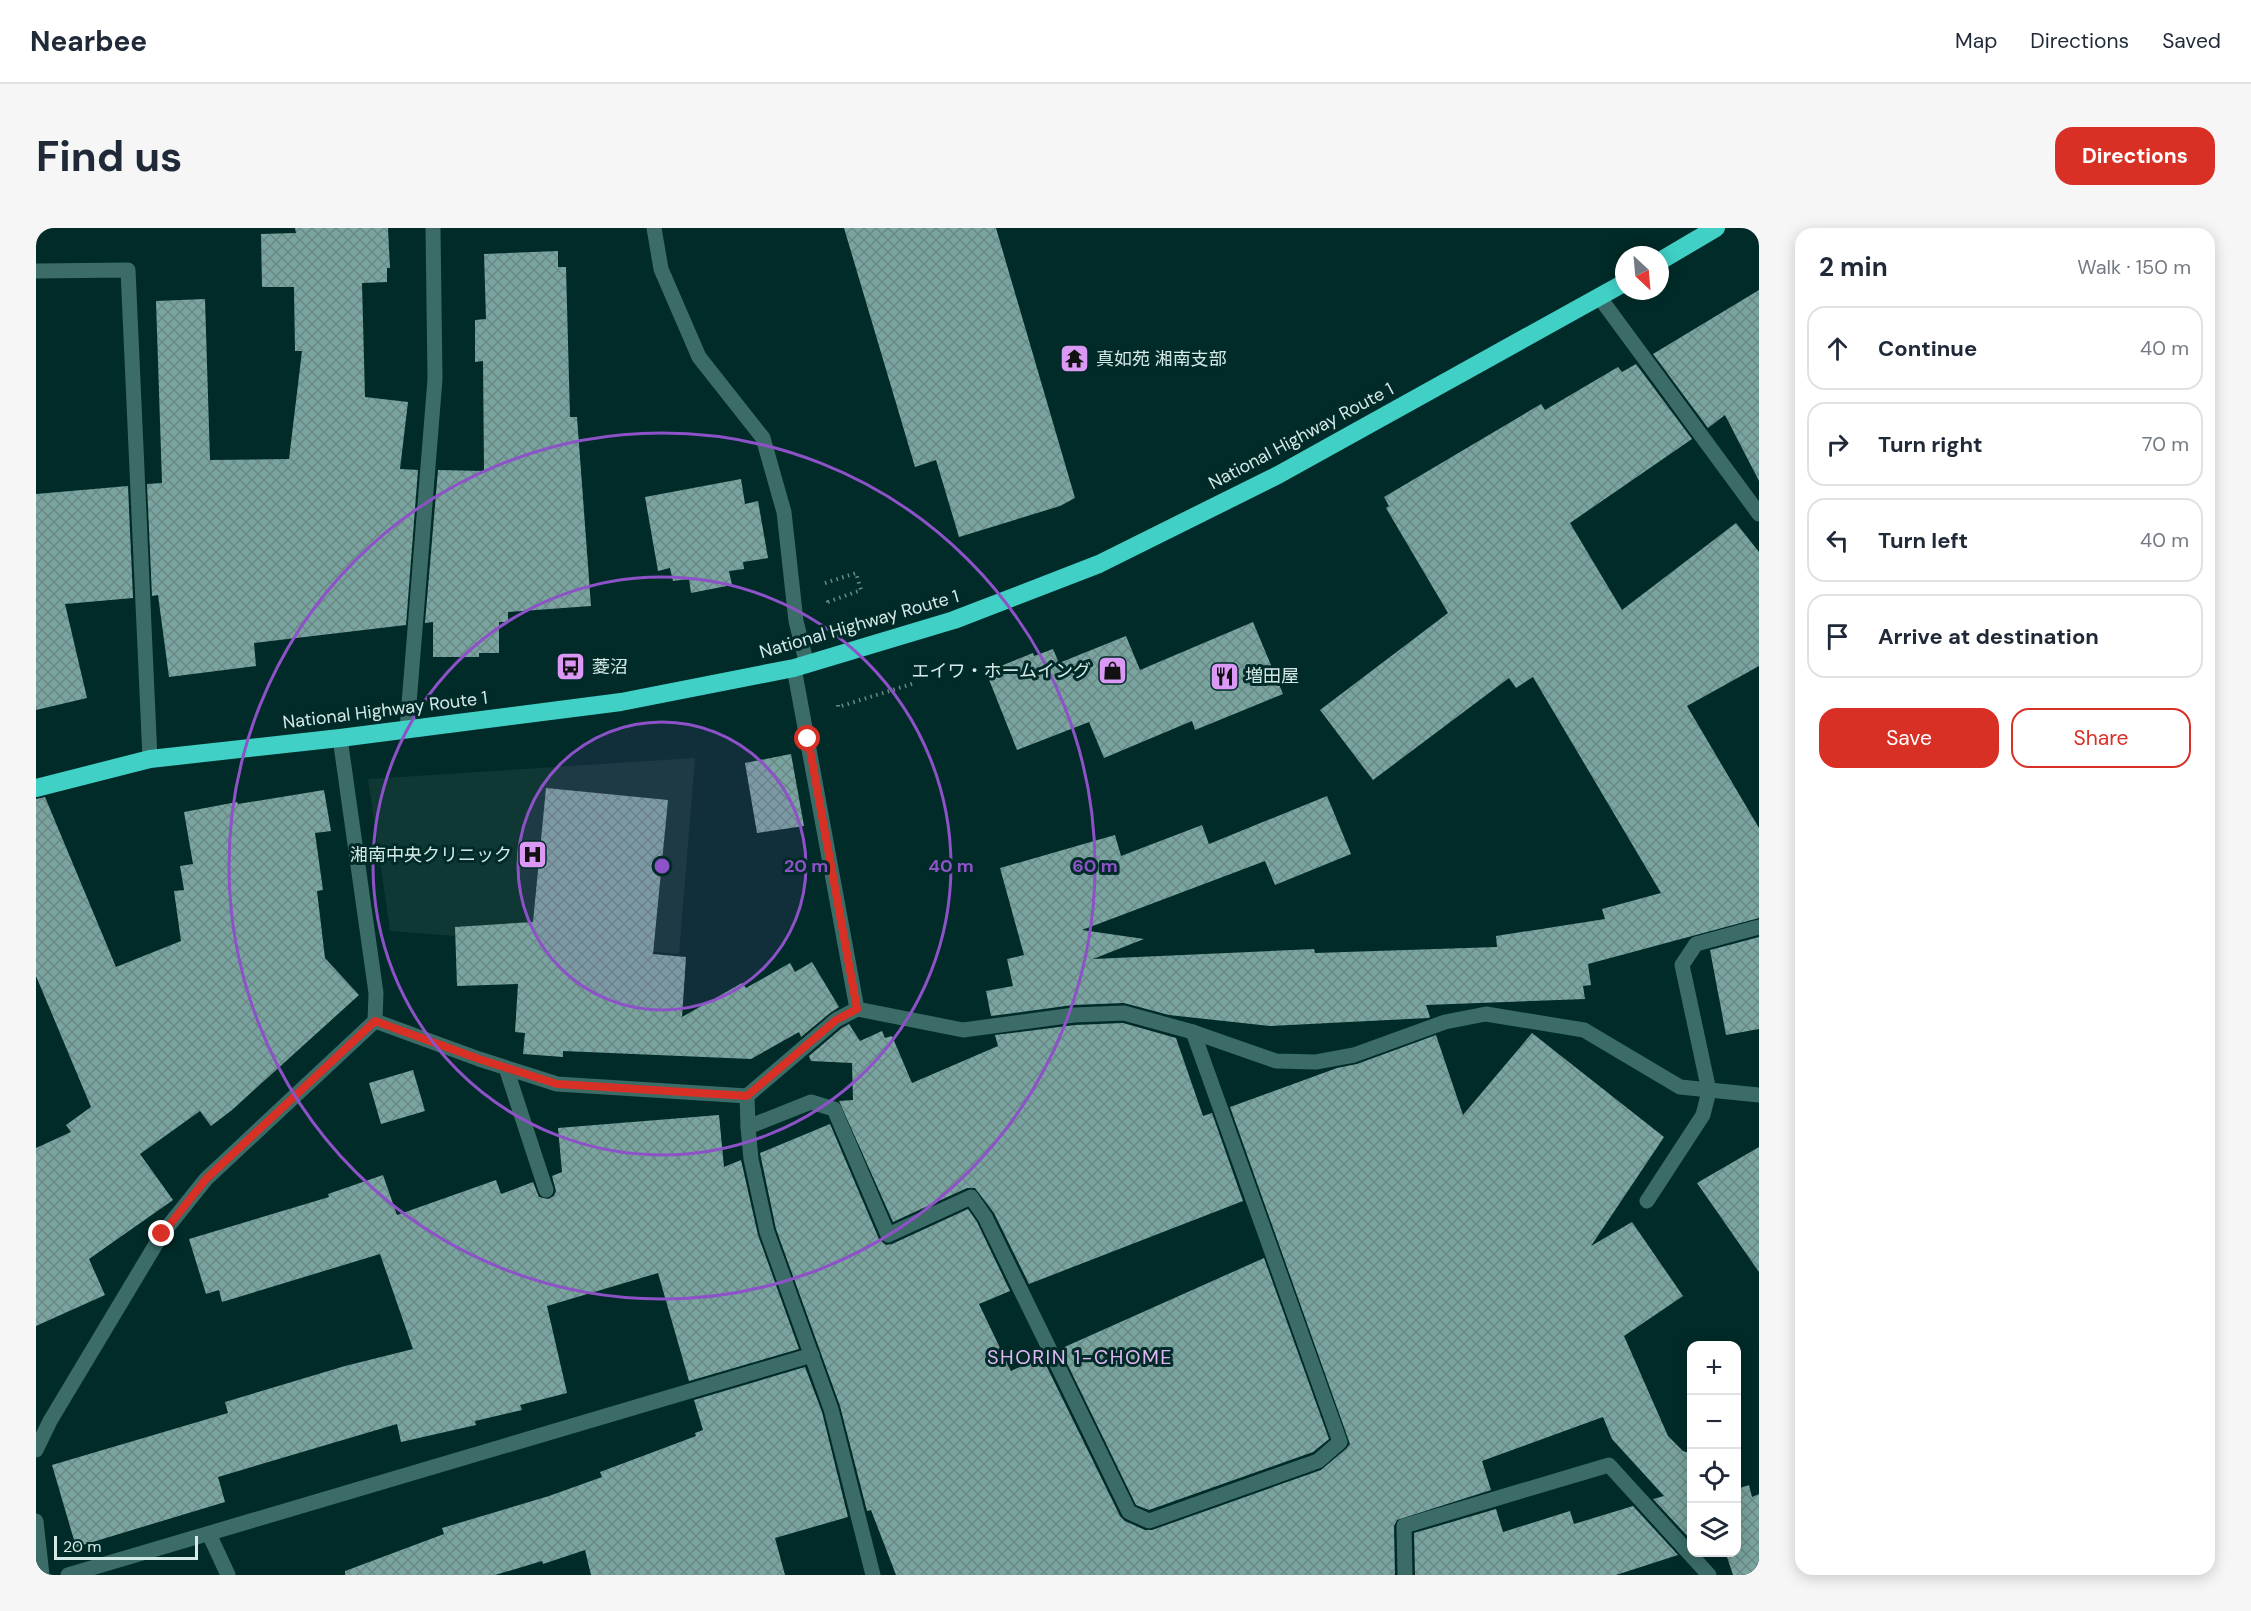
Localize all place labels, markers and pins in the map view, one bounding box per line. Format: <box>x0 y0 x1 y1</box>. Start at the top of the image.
temple icon: 真如苑 湘南支部 <box>1059 343 1091 375</box>
place label: 真如苑 湘南支部 <box>1096 347 1227 371</box>
bus stop icon: 菱沼 <box>555 651 587 683</box>
place label: 菱沼 <box>592 655 628 679</box>
shop icon: エイワ・ホームイング <box>1096 655 1128 687</box>
place label: エイワ・ホームイング <box>912 659 1091 683</box>
restaurant icon: 増田屋 <box>1208 660 1240 692</box>
place label: 増田屋 <box>1245 664 1299 688</box>
hospital icon: 湘南中央クリニック <box>517 839 549 871</box>
place label: 湘南中央クリニック <box>350 843 512 867</box>
centre of rings <box>652 856 672 876</box>

